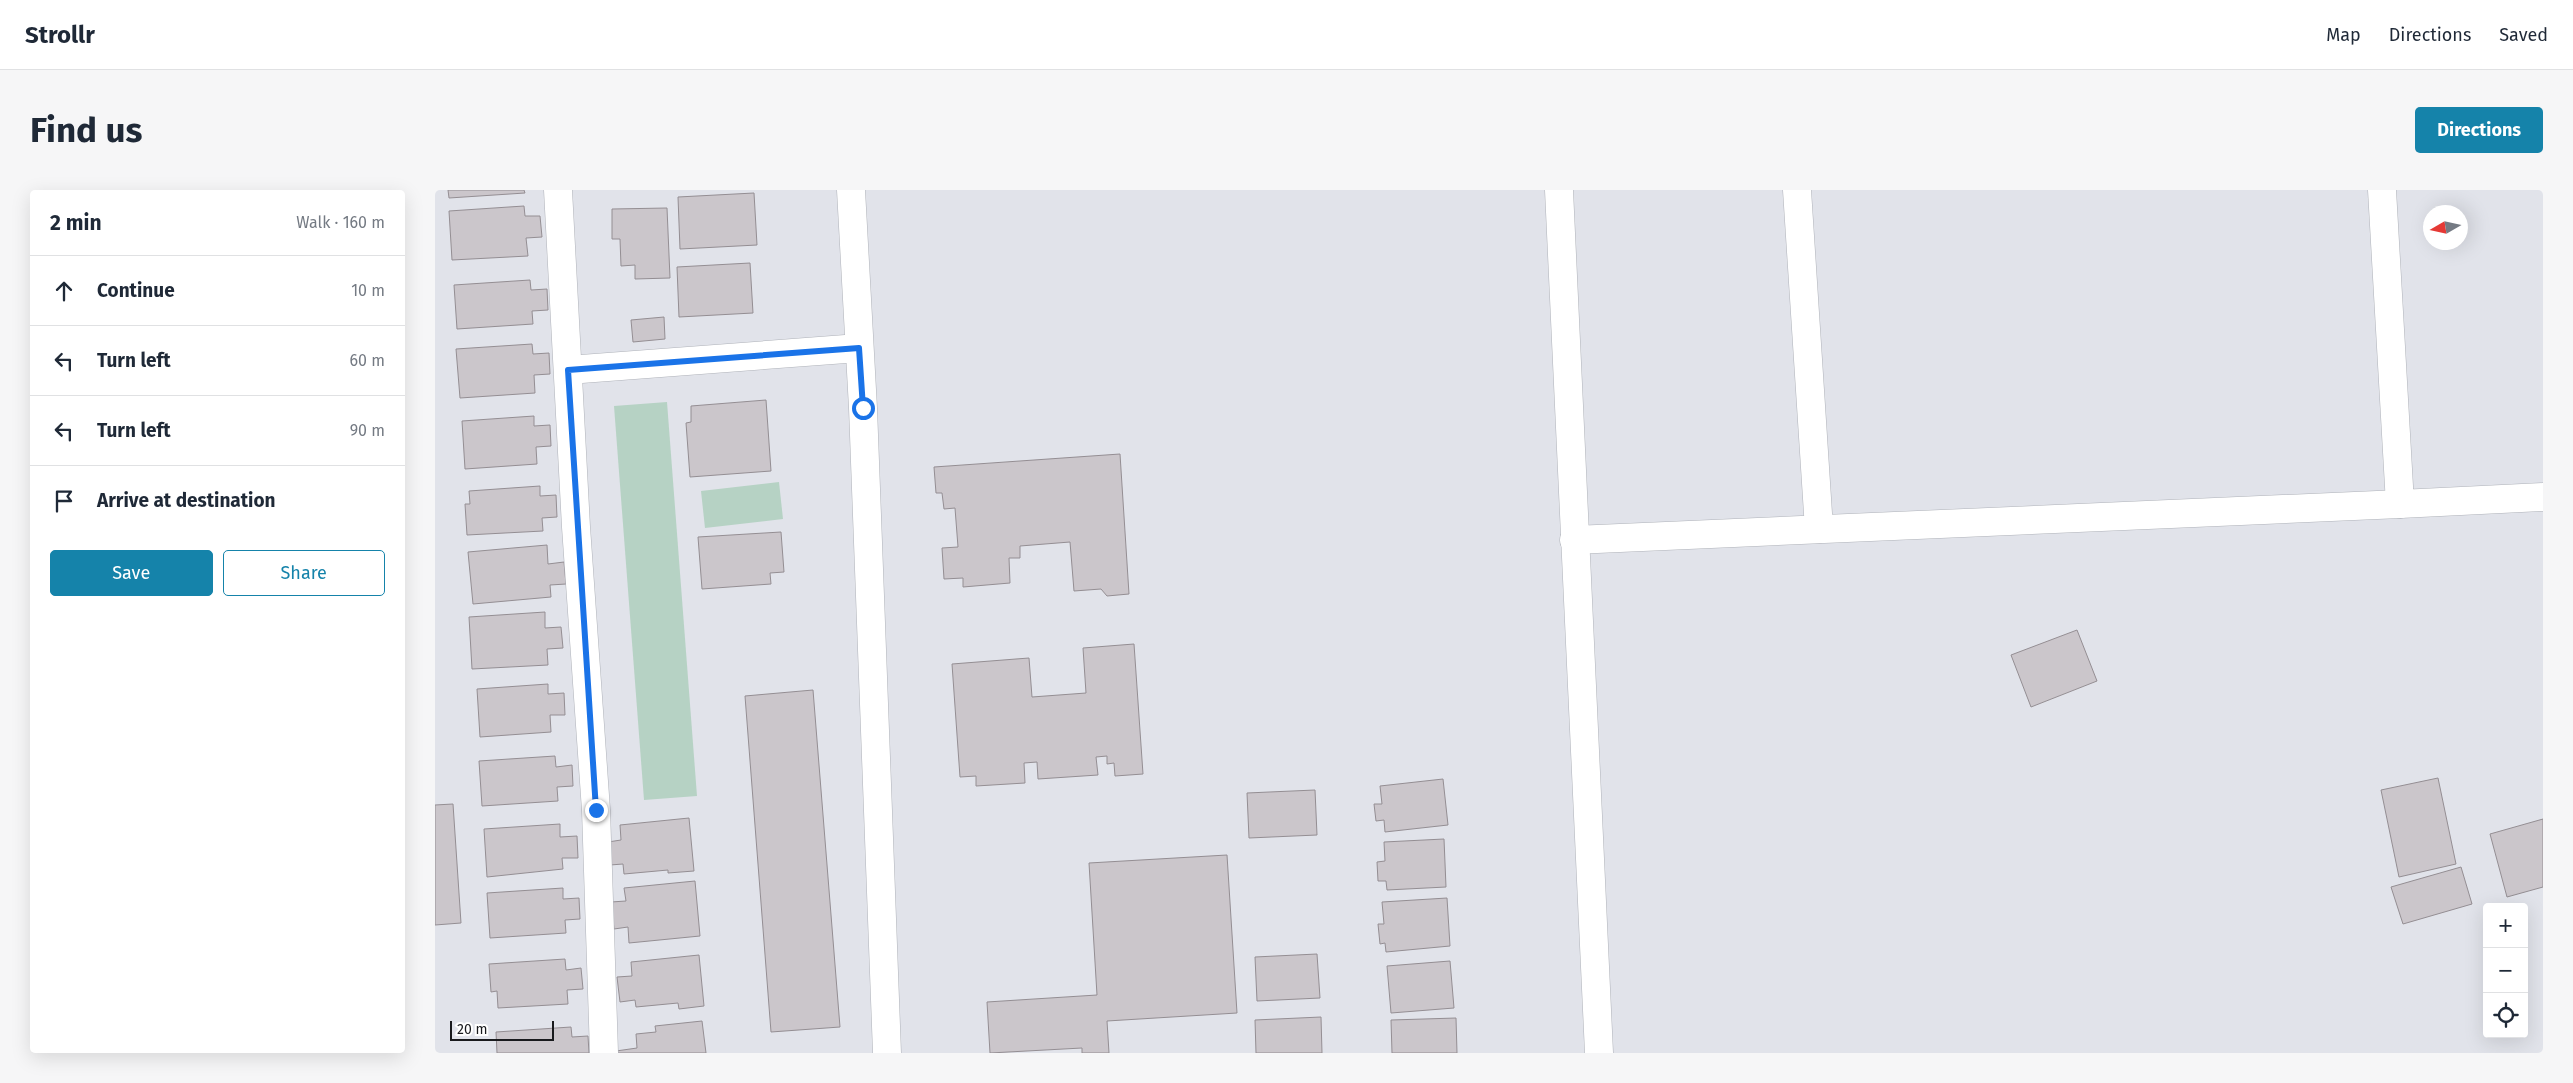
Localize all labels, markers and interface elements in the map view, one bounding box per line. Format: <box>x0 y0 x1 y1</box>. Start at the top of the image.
text: Strollr <box>25 21 95 49</box>
text: Map <box>2326 24 2361 46</box>
text: Directions <box>2389 24 2471 46</box>
text: Saved <box>2499 24 2548 46</box>
button: Directions <box>2415 107 2543 153</box>
text: Find us <box>30 109 142 151</box>
north arrow <box>2423 205 2468 250</box>
text: 2 min <box>50 210 102 236</box>
text: Walk · 160 m <box>296 213 385 232</box>
icon: ahead <box>50 277 78 305</box>
text: Continue <box>97 279 175 302</box>
text: 10 m <box>351 281 385 300</box>
icon: left <box>50 347 78 375</box>
text: Turn left <box>97 349 171 372</box>
text: 60 m <box>350 351 385 370</box>
route start <box>852 397 875 420</box>
icon: left <box>50 417 78 445</box>
text: Turn left <box>97 419 171 442</box>
text: 90 m <box>350 421 385 440</box>
icon: arrive <box>50 487 78 515</box>
text: Arrive at destination <box>97 489 276 512</box>
button: Save <box>50 550 213 596</box>
button: Share <box>223 550 385 596</box>
route end <box>585 799 608 822</box>
map controls <box>2483 903 2528 1038</box>
button: + <box>2483 903 2528 948</box>
button: − <box>2483 948 2528 993</box>
button: locate <box>2483 993 2528 1038</box>
scale bar <box>450 1018 554 1041</box>
text: 20 m <box>457 1021 487 1038</box>

